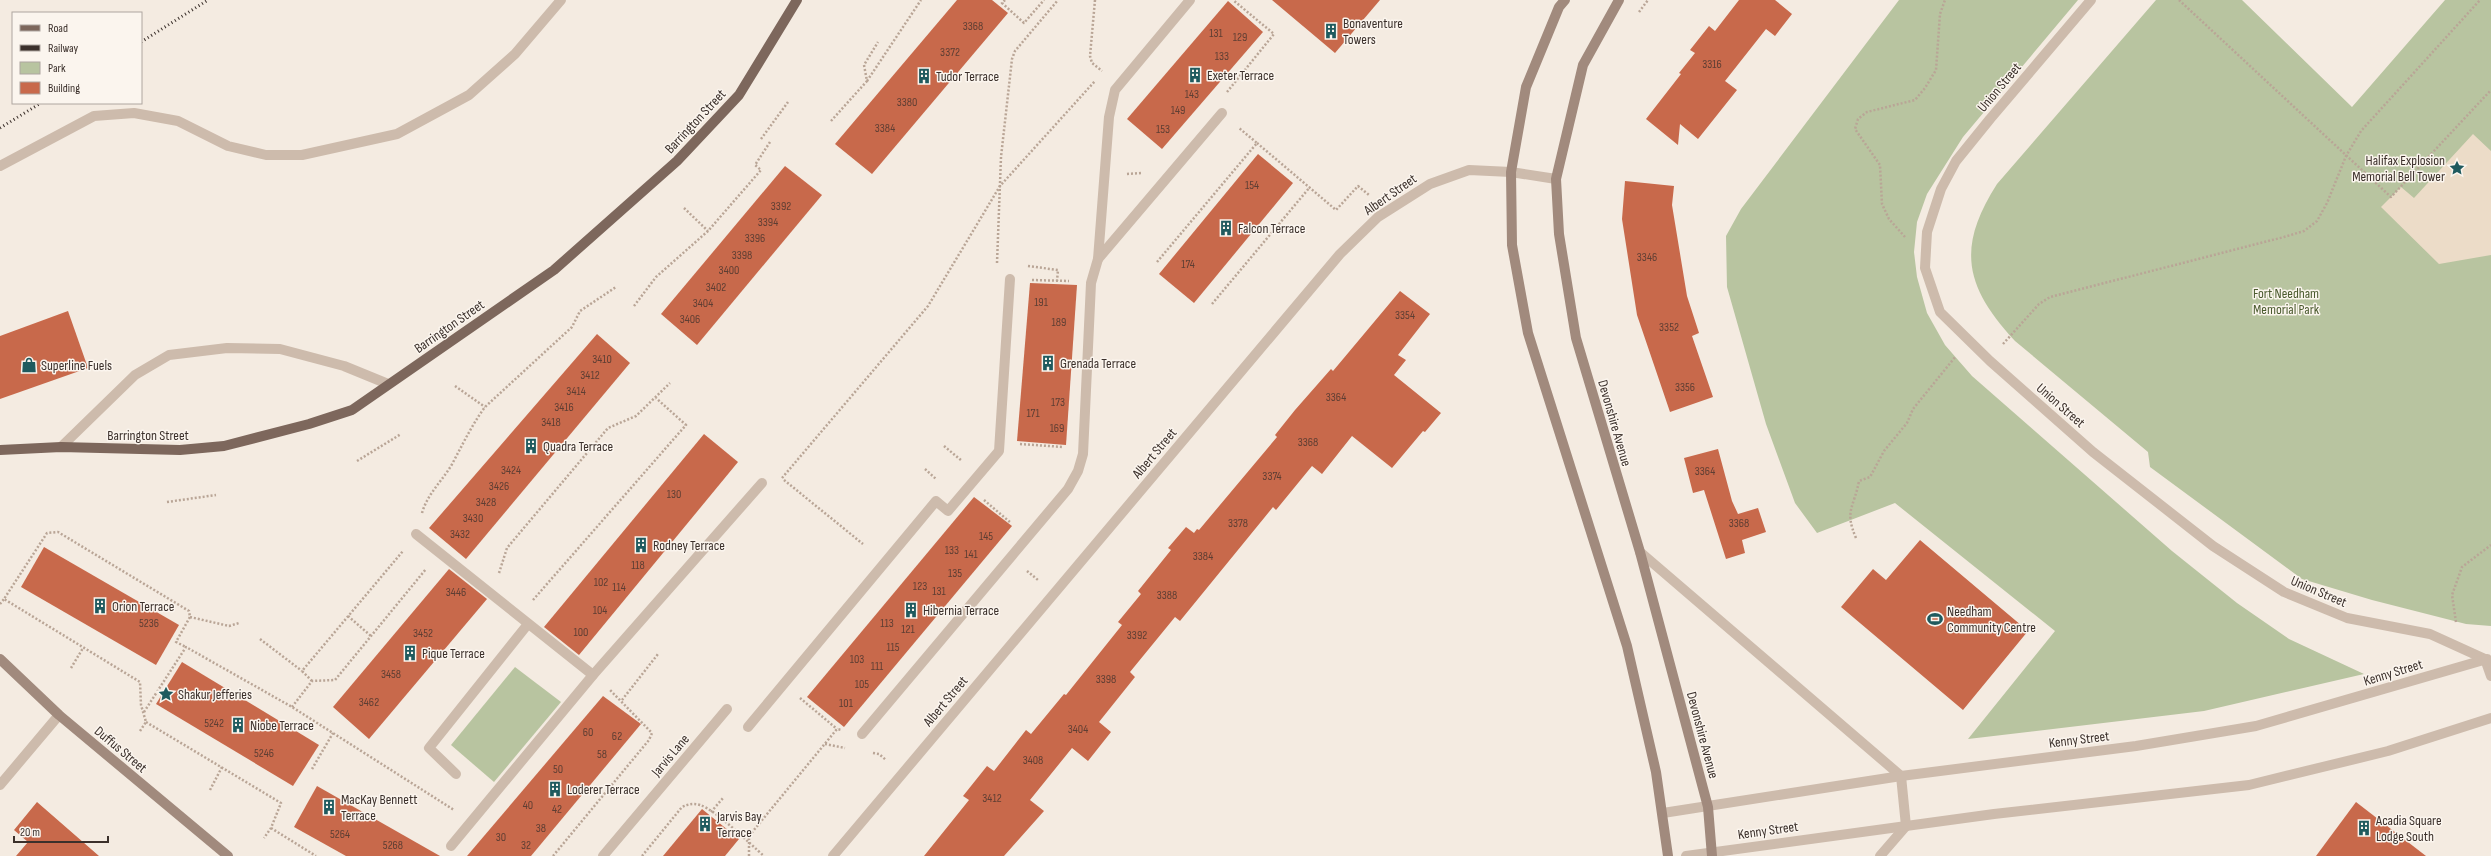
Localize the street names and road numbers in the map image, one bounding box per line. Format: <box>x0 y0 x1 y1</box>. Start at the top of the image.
street label: Union Street <box>1974 59 2025 115</box>
street label: Barrington Street <box>661 86 729 157</box>
street label: Albert Street <box>1360 170 1420 219</box>
street label: Barrington Street <box>411 296 488 357</box>
street label: Devonshire Avenue <box>1594 378 1635 468</box>
street label: Union Street <box>2033 380 2089 431</box>
street label: Albert Street <box>1128 425 1180 483</box>
street label: Barrington Street <box>107 427 189 444</box>
street label: Union Street <box>2288 572 2349 611</box>
street label: Kenny Street <box>2362 655 2425 690</box>
street label: Albert Street <box>919 673 971 731</box>
street label: Devonshire Avenue <box>1683 690 1722 780</box>
street label: Duffus Street <box>91 722 150 776</box>
street label: Kenny Street <box>2048 727 2110 752</box>
street label: Jarvis Lane <box>647 731 693 781</box>
street label: Kenny Street <box>1737 818 1799 843</box>

